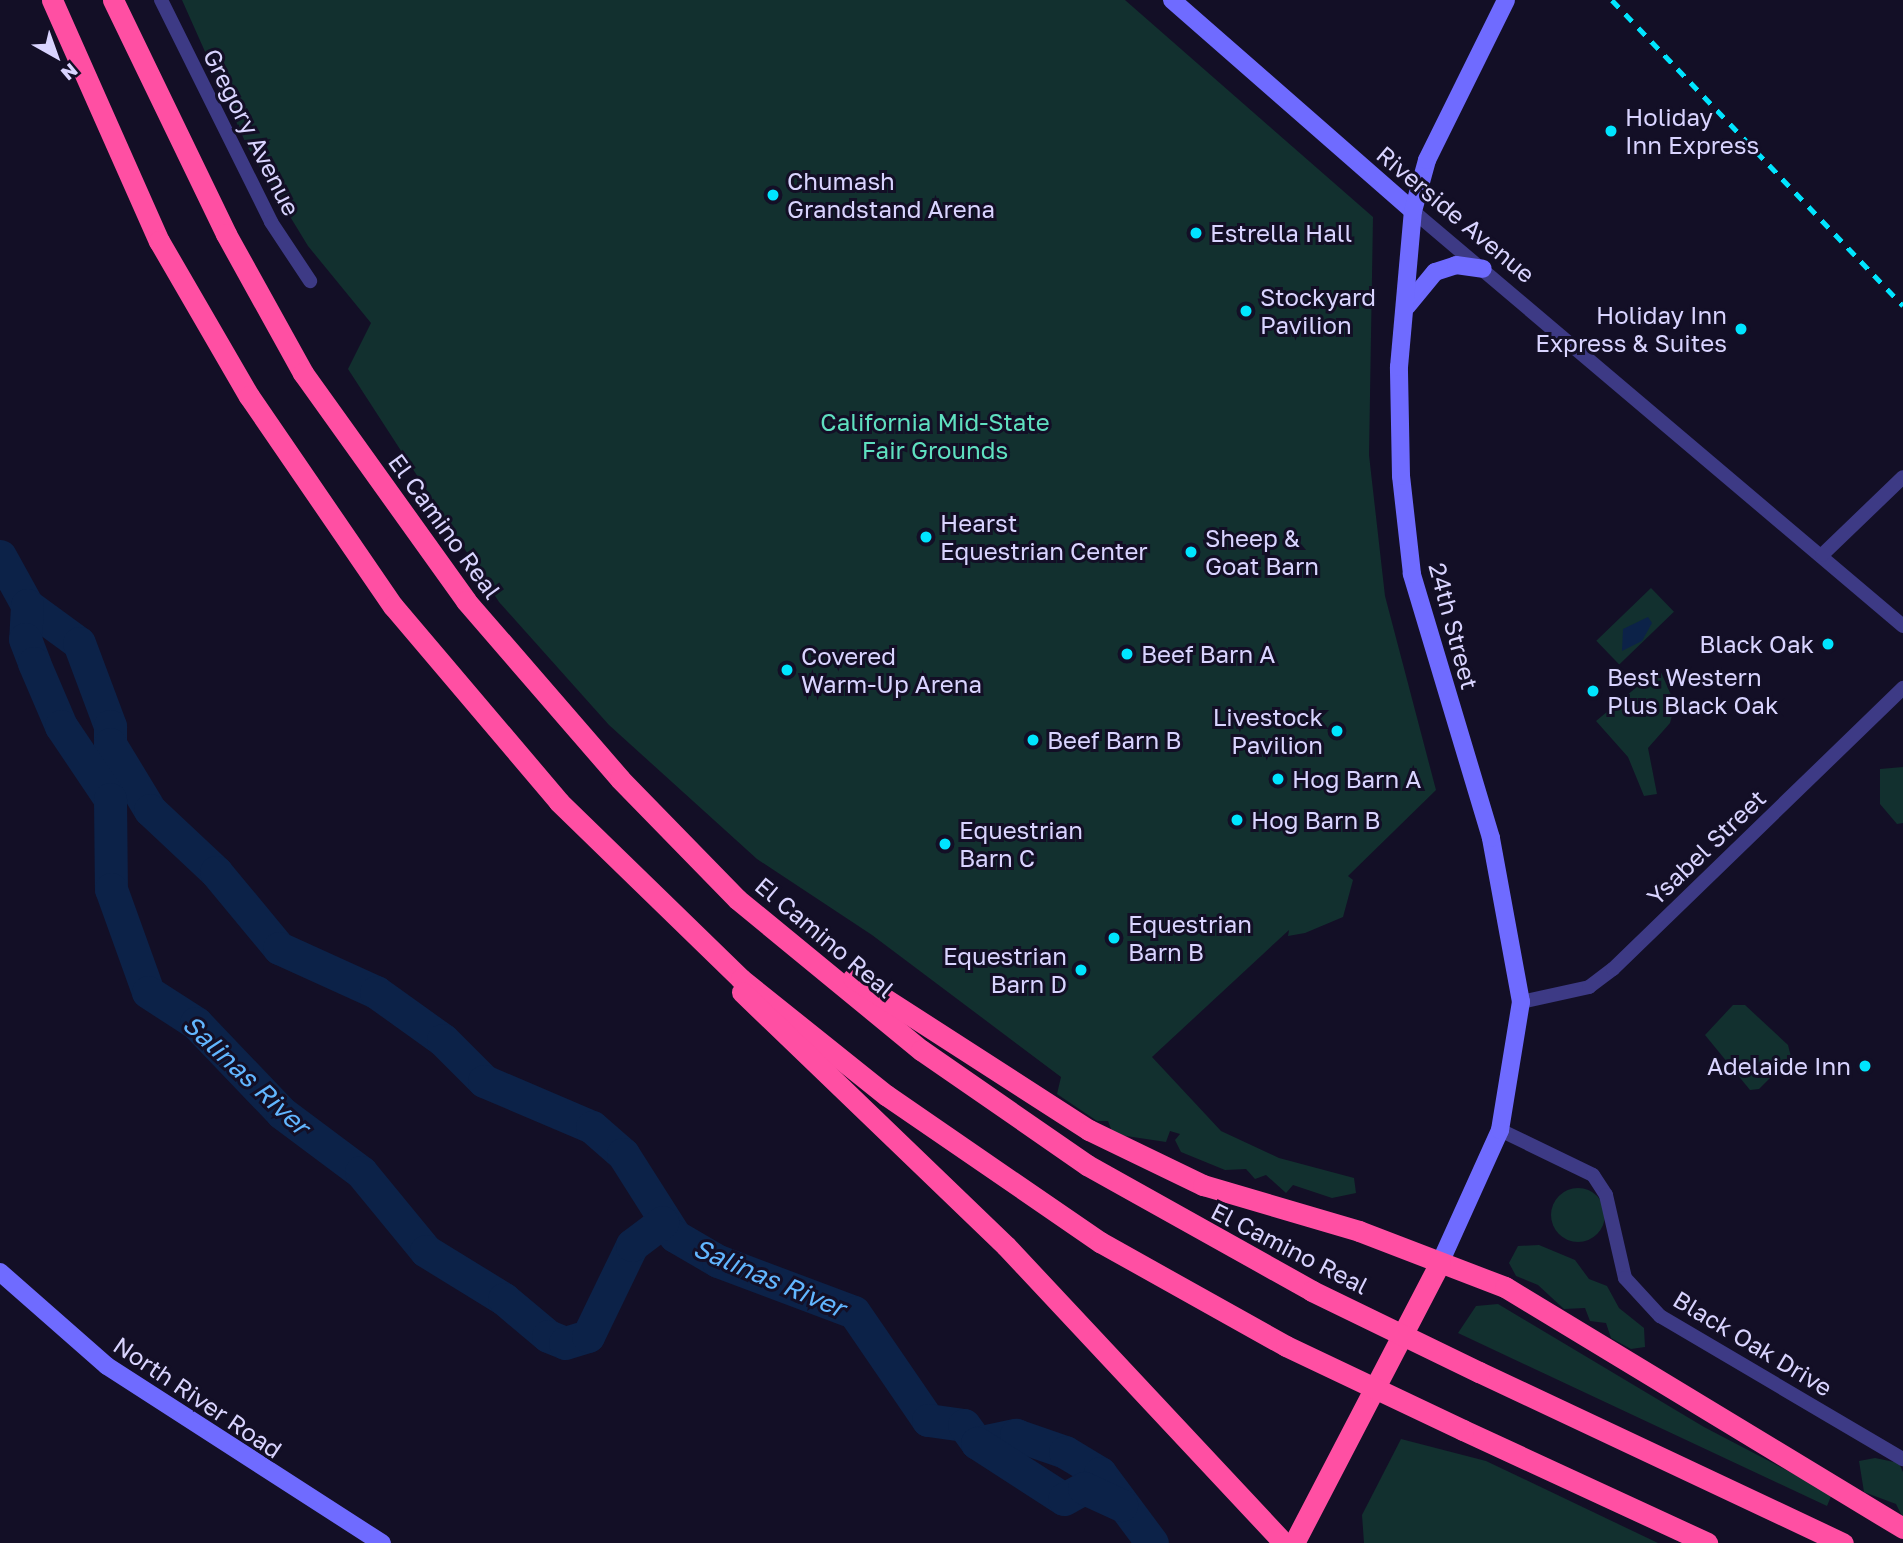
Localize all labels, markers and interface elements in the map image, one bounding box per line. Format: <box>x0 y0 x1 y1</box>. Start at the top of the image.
north arrow <box>21 21 91 91</box>
street label: Gregory Avenue <box>198 44 306 220</box>
text: N <box>57 59 83 86</box>
place label: Holiday Inn Express <box>1625 103 1759 159</box>
marker: Holiday Inn Express <box>1603 123 1619 139</box>
street label: Riverside Avenue <box>1371 139 1541 289</box>
place label: Chumash Grandstand Arena <box>787 167 995 223</box>
marker: Chumash Grandstand Arena <box>765 187 781 203</box>
place label: Estrella Hall <box>1210 219 1352 247</box>
marker: Estrella Hall <box>1188 225 1204 241</box>
place label: Stockyard Pavilion <box>1260 283 1376 339</box>
place label: Holiday Inn Express & Suites <box>1535 301 1727 357</box>
marker: Stockyard Pavilion <box>1238 303 1254 319</box>
marker: Holiday Inn Express & Suites <box>1733 321 1749 337</box>
park label: California Mid-State Fair Grounds <box>820 408 1050 464</box>
street label: El Camino Real <box>383 448 507 604</box>
place label: Hearst Equestrian Center <box>940 509 1148 565</box>
place label: Sheep & Goat Barn <box>1205 524 1319 580</box>
marker: Hearst Equestrian Center <box>918 529 934 545</box>
marker: Sheep & Goat Barn <box>1183 544 1199 560</box>
street label: 24th Street <box>1423 560 1485 692</box>
place label: Black Oak <box>1699 630 1814 658</box>
marker: Black Oak <box>1820 636 1836 652</box>
place label: Beef Barn A <box>1141 640 1275 668</box>
place label: Covered Warm-Up Arena <box>801 642 982 698</box>
marker: Beef Barn A <box>1119 646 1135 662</box>
marker: Covered Warm-Up Arena <box>779 662 795 678</box>
place label: Best Western Plus Black Oak <box>1607 663 1778 719</box>
marker: Best Western Plus Black Oak <box>1585 683 1601 699</box>
place label: Livestock Pavilion <box>1213 703 1323 759</box>
marker: Livestock Pavilion <box>1329 723 1345 739</box>
place label: Beef Barn B <box>1047 726 1181 754</box>
marker: Beef Barn B <box>1025 732 1041 748</box>
place label: Hog Barn A <box>1292 765 1421 793</box>
marker: Hog Barn A <box>1270 771 1286 787</box>
street label: Ysabel Street <box>1641 783 1771 911</box>
place label: Hog Barn B <box>1251 806 1380 834</box>
marker: Hog Barn B <box>1229 812 1245 828</box>
place label: Equestrian Barn C <box>959 816 1083 872</box>
marker: Equestrian Barn C <box>937 836 953 852</box>
street label: El Camino Real <box>750 871 900 1003</box>
place label: Equestrian Barn B <box>1128 910 1252 966</box>
marker: Equestrian Barn B <box>1106 930 1122 946</box>
place label: Equestrian Barn D <box>943 942 1067 998</box>
marker: Equestrian Barn D <box>1073 962 1089 978</box>
water label: Salinas River <box>176 1009 316 1141</box>
place label: Adelaide Inn <box>1707 1052 1851 1080</box>
marker: Adelaide Inn <box>1857 1058 1873 1074</box>
street label: El Camino Real <box>1207 1196 1373 1300</box>
water label: Salinas River <box>689 1232 849 1324</box>
street label: Black Oak Drive <box>1668 1284 1838 1402</box>
street label: North River Road <box>108 1330 288 1464</box>

